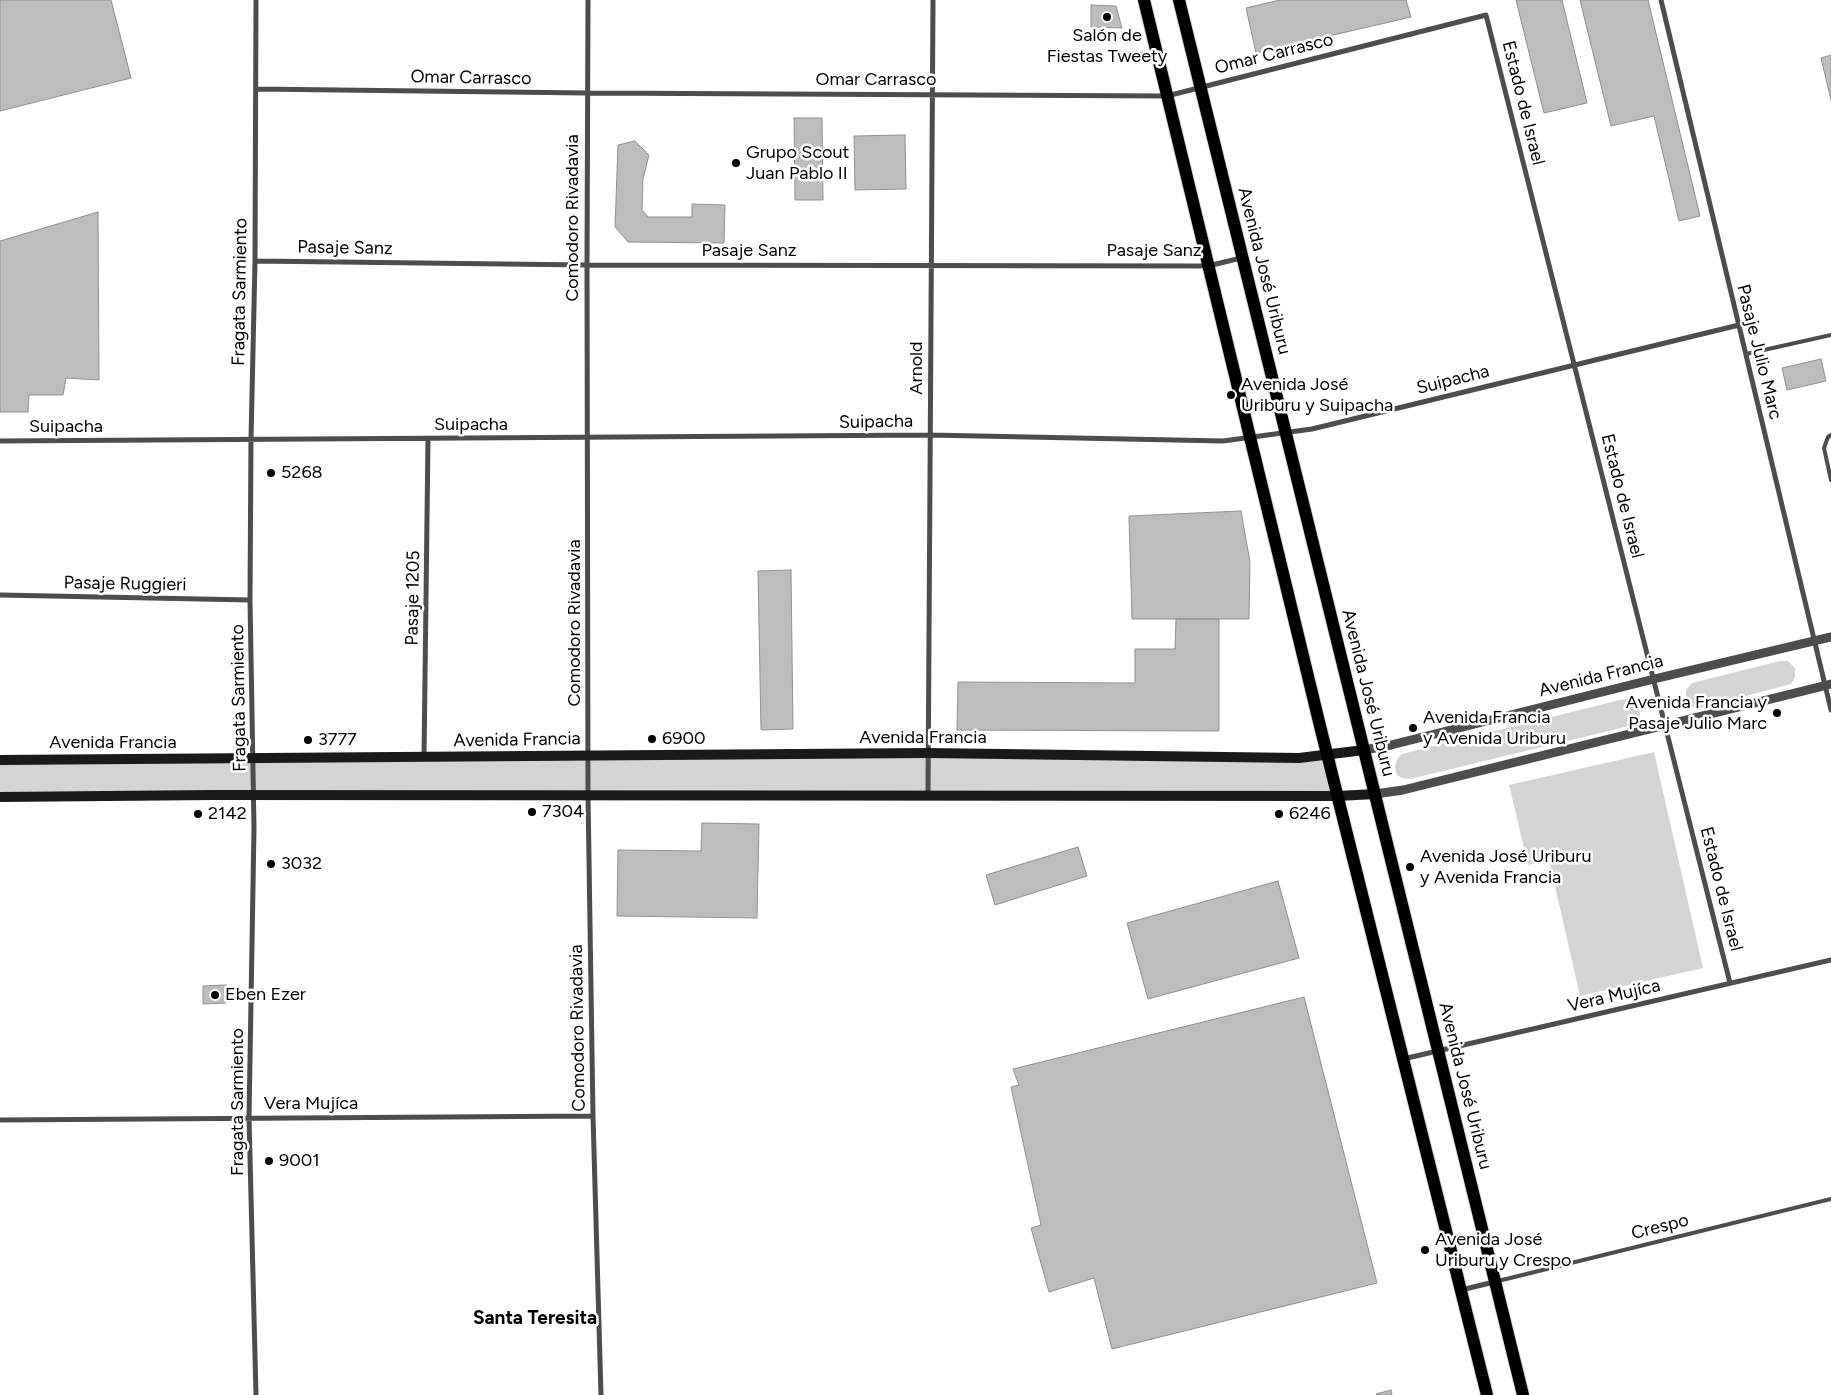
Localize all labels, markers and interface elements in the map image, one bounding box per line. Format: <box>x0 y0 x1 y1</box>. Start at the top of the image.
marker: Salón de Fiestas Tweety <box>1101 11 1113 23</box>
place label: Salón de Fiestas Tweety <box>1047 25 1167 68</box>
street label: Omar Carrasco <box>1213 29 1335 79</box>
street label: Estado de Israel <box>1497 39 1549 167</box>
street label: Omar Carrasco <box>410 66 532 90</box>
street label: Omar Carrasco <box>815 69 937 91</box>
street label: Comodoro Rivadavia <box>562 134 584 302</box>
place label: Grupo Scout Juan Pablo II <box>746 142 849 184</box>
marker: Grupo Scout Juan Pablo II <box>730 157 742 169</box>
street label: Avenida José Uriburu <box>1233 185 1295 357</box>
street label: Fragata Sarmiento <box>228 218 252 366</box>
street label: Pasaje Sanz <box>297 236 393 260</box>
street label: Pasaje Sanz <box>701 240 797 262</box>
street label: Pasaje Sanz <box>1106 240 1202 262</box>
street label: Pasaje Julio Marc <box>1732 282 1786 422</box>
street label: Arnold <box>906 341 928 395</box>
street label: Suipacha <box>1414 361 1492 399</box>
place label: Avenida José Uriburu y Suipacha <box>1241 374 1393 416</box>
marker: Avenida José Uriburu y Suipacha <box>1225 389 1237 401</box>
street label: Suipacha <box>839 411 913 433</box>
street label: Suipacha <box>434 414 508 436</box>
street label: Suipacha <box>29 416 103 438</box>
street label: Estado de Israel <box>1596 432 1648 560</box>
place label: 5268 <box>281 462 323 484</box>
marker: 5268 <box>265 467 277 479</box>
street label: Comodoro Rivadavia <box>564 539 586 707</box>
street label: Pasaje 1205 <box>401 550 425 646</box>
street label: Pasaje Ruggieri <box>63 572 187 596</box>
street label: Avenida José Uriburu <box>1337 607 1399 779</box>
street label: Fragata Sarmiento <box>227 624 251 772</box>
street label: Avenida Francia <box>1537 650 1665 702</box>
place label: Avenida Francia y Pasaje Julio Marc <box>1626 692 1767 734</box>
place label: Avenida Francia y Avenida Uriburu <box>1423 707 1566 750</box>
marker: Avenida Francia y Pasaje Julio Marc <box>1771 707 1783 719</box>
marker: Avenida Francia y Avenida Uriburu <box>1407 722 1419 734</box>
street label: Avenida Francia <box>859 727 987 749</box>
street label: Avenida Francia <box>453 728 581 752</box>
place label: 6900 <box>662 728 705 750</box>
place label: 3777 <box>318 729 357 751</box>
street label: Avenida Francia <box>49 732 177 754</box>
marker: 6900 <box>646 733 658 745</box>
marker: 3777 <box>302 734 314 746</box>
place label: 7304 <box>542 801 584 823</box>
place label: 2142 <box>208 803 247 825</box>
place label: 6246 <box>1289 803 1331 825</box>
marker: 7304 <box>526 806 538 818</box>
marker: 2142 <box>192 808 204 820</box>
marker: 6246 <box>1273 808 1285 820</box>
street label: Estado de Israel <box>1695 825 1747 953</box>
place label: Avenida José Uriburu y Avenida Francia <box>1420 846 1591 889</box>
place label: 3032 <box>281 853 322 875</box>
marker: 3032 <box>265 858 277 870</box>
marker: Avenida José Uriburu y Avenida Francia <box>1404 861 1416 873</box>
street label: Comodoro Rivadavia <box>566 944 590 1112</box>
street label: Vera Mujíca <box>1566 975 1662 1017</box>
place label: Eben Ezer <box>225 984 306 1006</box>
marker: Eben Ezer <box>209 989 221 1001</box>
street label: Avenida José Uriburu <box>1434 1000 1496 1172</box>
street label: Fragata Sarmiento <box>227 1028 249 1176</box>
street label: Vera Mujíca <box>264 1093 358 1115</box>
place label: 9001 <box>279 1150 320 1172</box>
marker: 9001 <box>263 1155 275 1167</box>
street label: Crespo <box>1629 1209 1691 1245</box>
place label: Avenida José Uriburu y Crespo <box>1435 1229 1571 1272</box>
marker: Avenida José Uriburu y Crespo <box>1419 1244 1431 1256</box>
district label: Santa Teresita <box>473 1307 597 1329</box>

